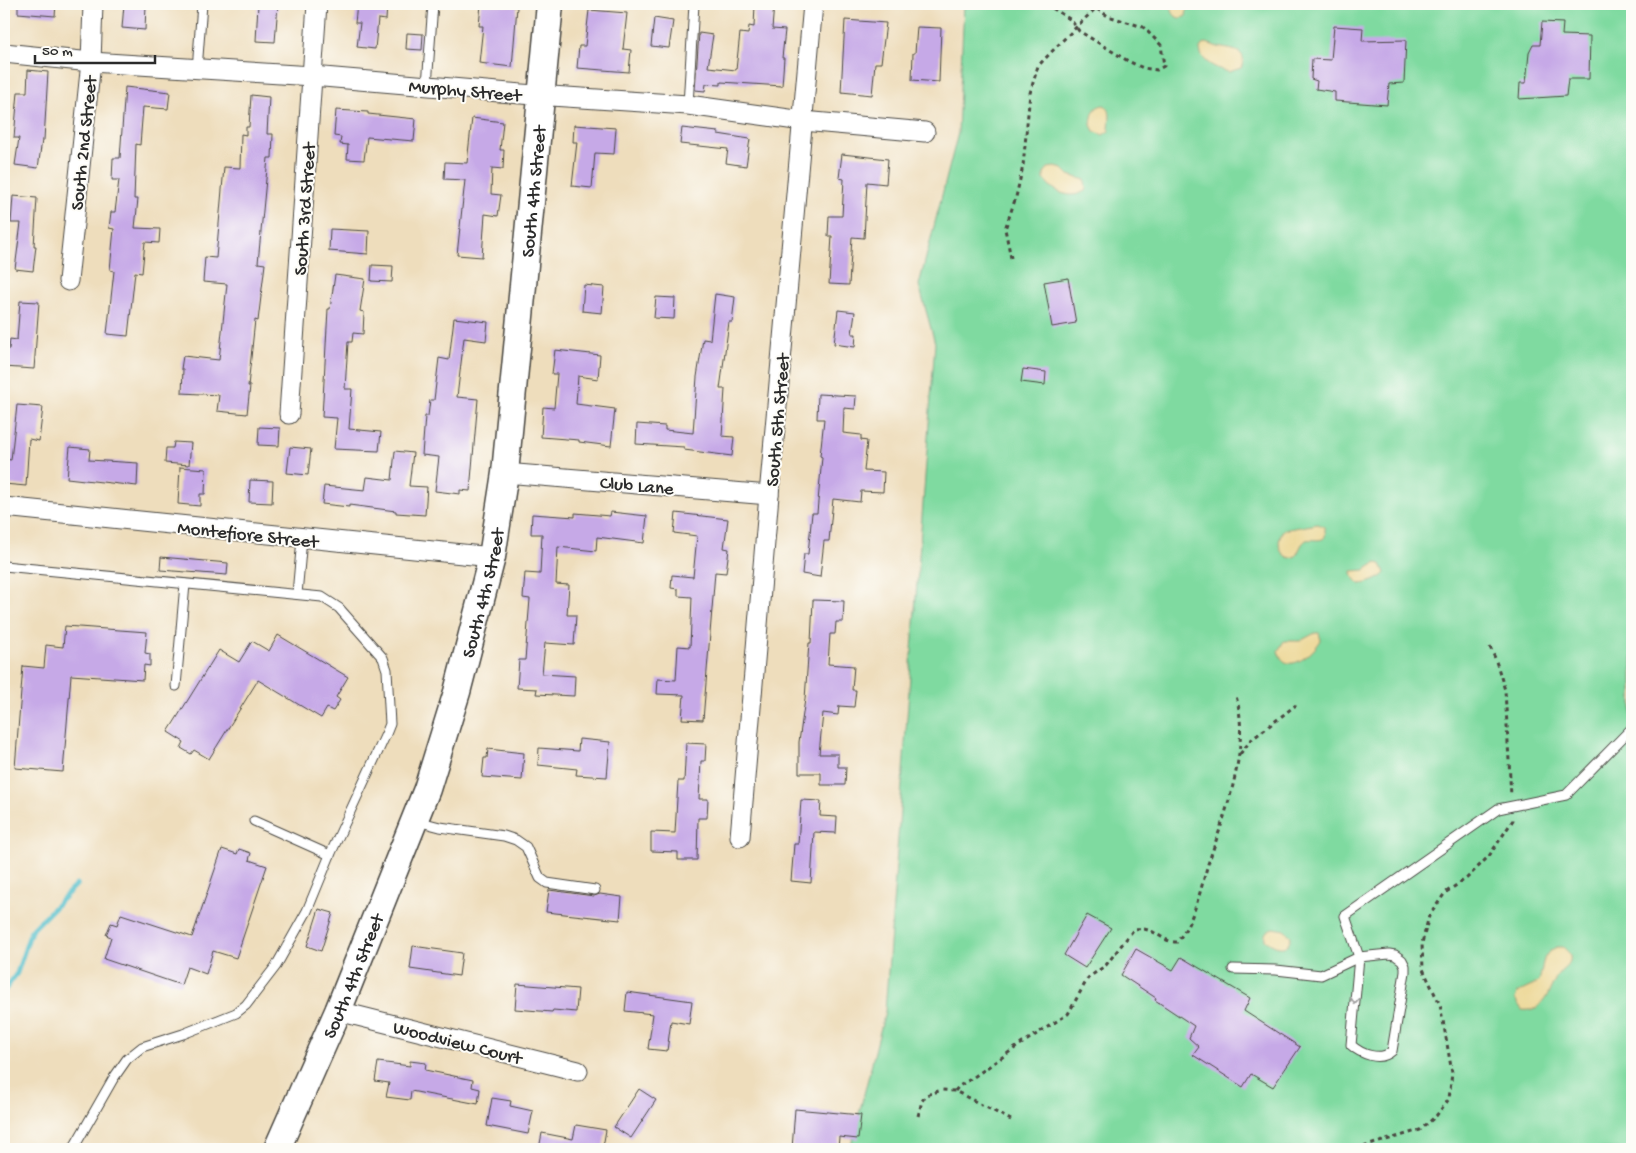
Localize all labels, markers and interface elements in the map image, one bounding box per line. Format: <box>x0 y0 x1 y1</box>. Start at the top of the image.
scale bar <box>35 32 155 64</box>
text: 50 m <box>42 43 73 61</box>
street label: South 2nd Street <box>67 73 104 212</box>
street label: Murphy Street <box>407 76 524 109</box>
street label: South 4th Street <box>518 123 553 259</box>
street label: South 3rd Street <box>290 140 323 276</box>
street label: South 5th Street <box>762 351 797 488</box>
street label: Club Lane <box>599 473 675 502</box>
street label: Montefiore Street <box>176 518 321 556</box>
street label: South 4th Street <box>458 525 512 661</box>
street label: South 4th Street <box>319 909 392 1043</box>
one-way arrow <box>1349 997 1360 1005</box>
street label: Woodview Court <box>390 1017 526 1072</box>

